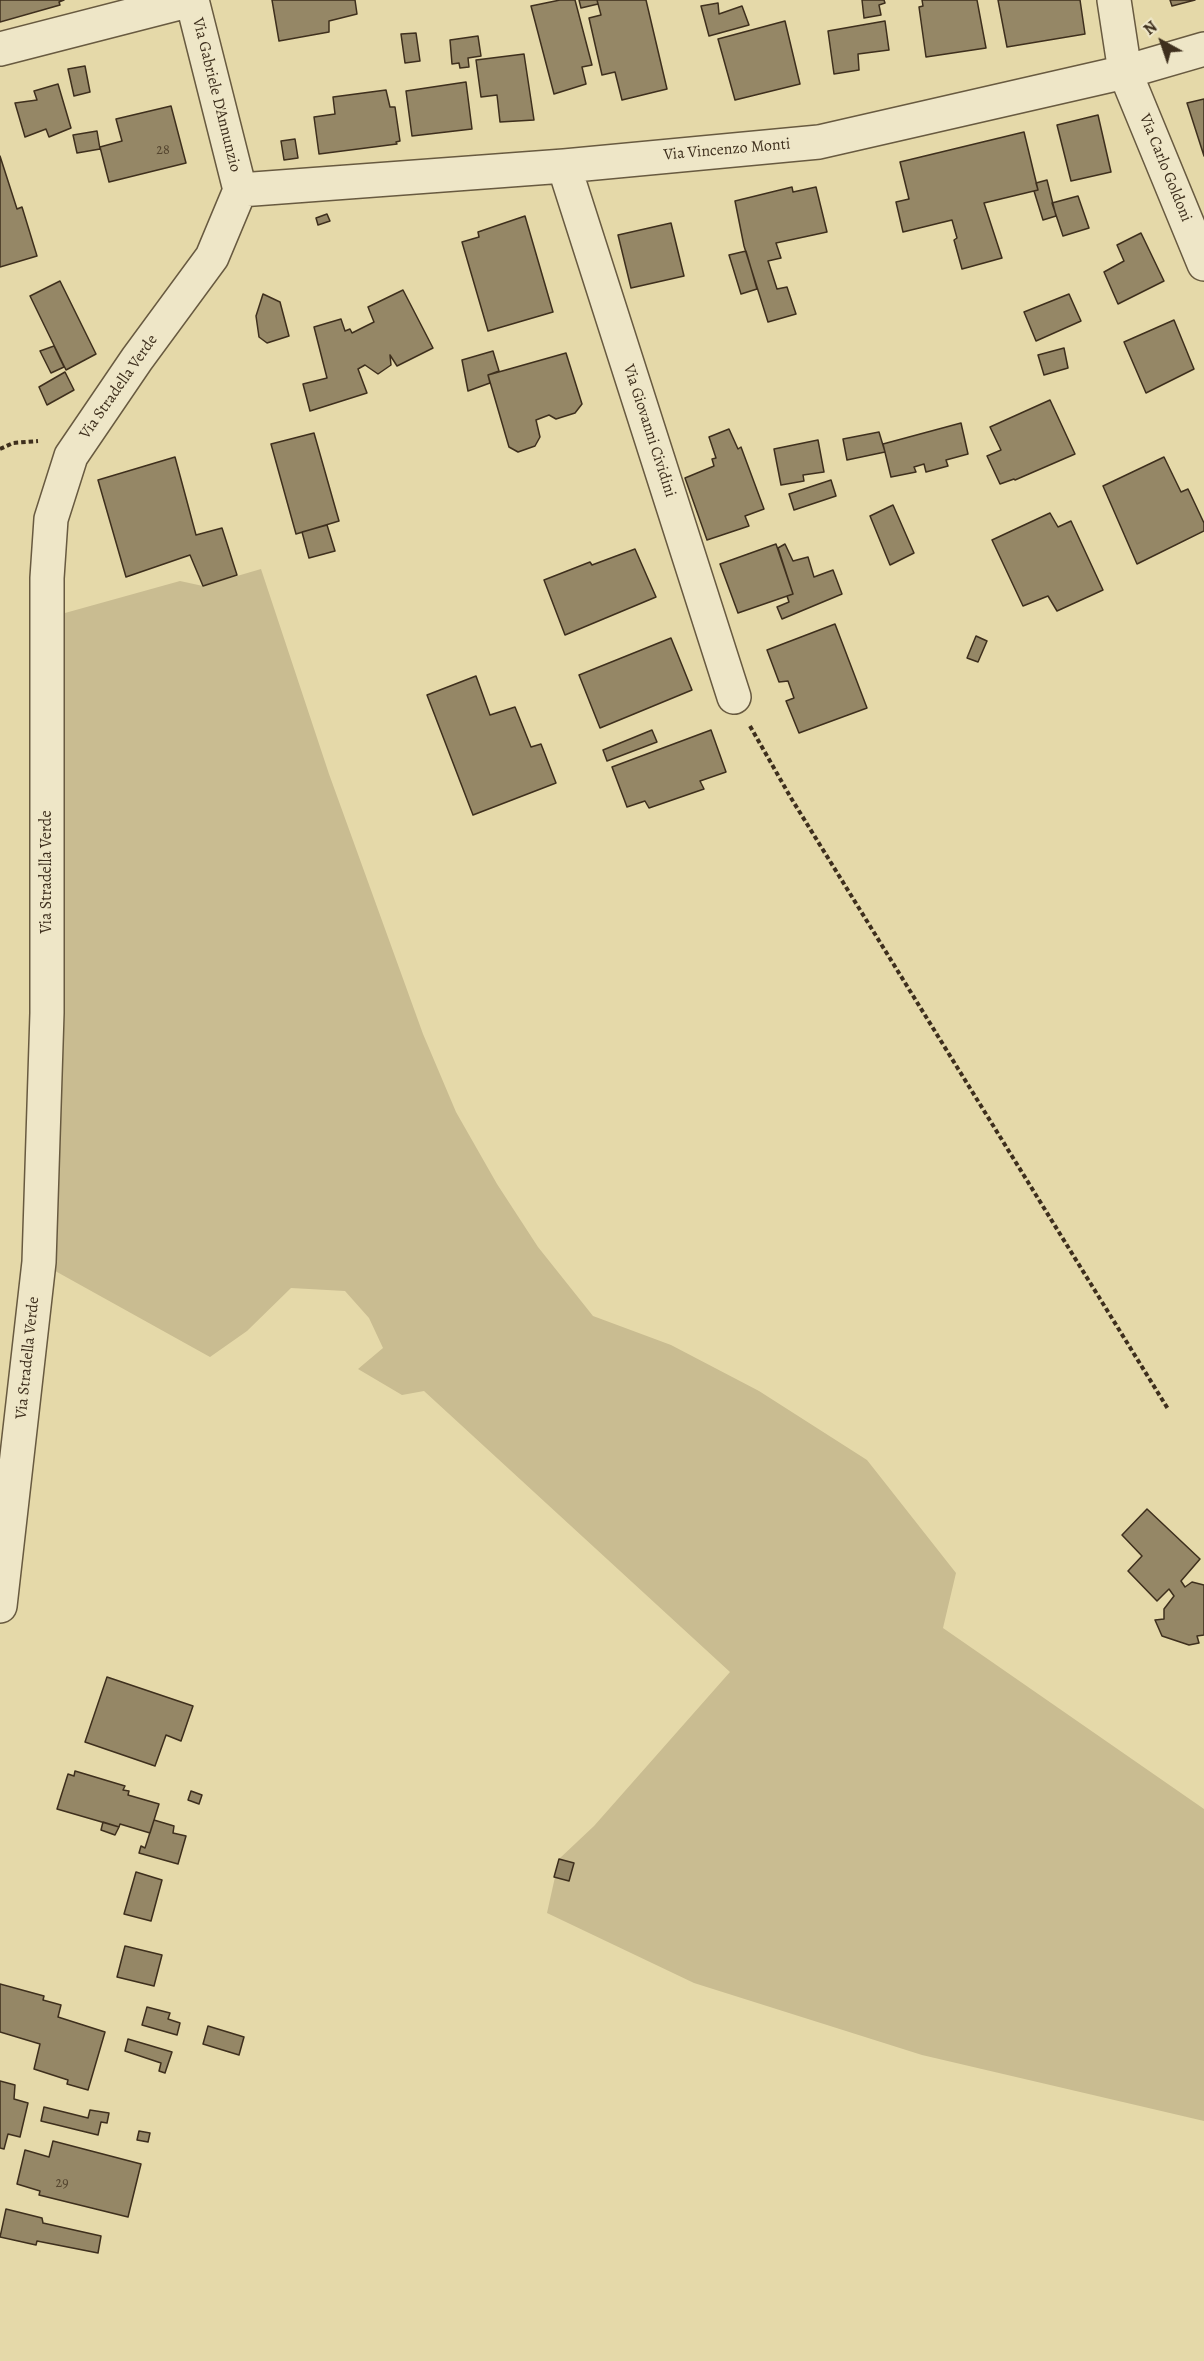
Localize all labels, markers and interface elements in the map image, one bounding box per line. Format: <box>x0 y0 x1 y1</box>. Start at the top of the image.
north arrow <box>1132 12 1192 72</box>
street label: Via Gabriele D'Annunzio <box>188 16 244 174</box>
text: N <box>1139 16 1162 40</box>
street label: Via Carlo Goldoni <box>1135 111 1195 225</box>
street label: Via Vincenzo Monti <box>663 135 791 165</box>
house number: 28 <box>156 143 170 159</box>
street label: Via Stradella Verde <box>76 331 162 443</box>
street label: Via Giovanni Cividini <box>618 362 680 500</box>
street label: Via Stradella Verde <box>37 810 57 934</box>
street label: Via Stradella Verde <box>12 1296 44 1420</box>
house number: 29 <box>55 2176 69 2192</box>

